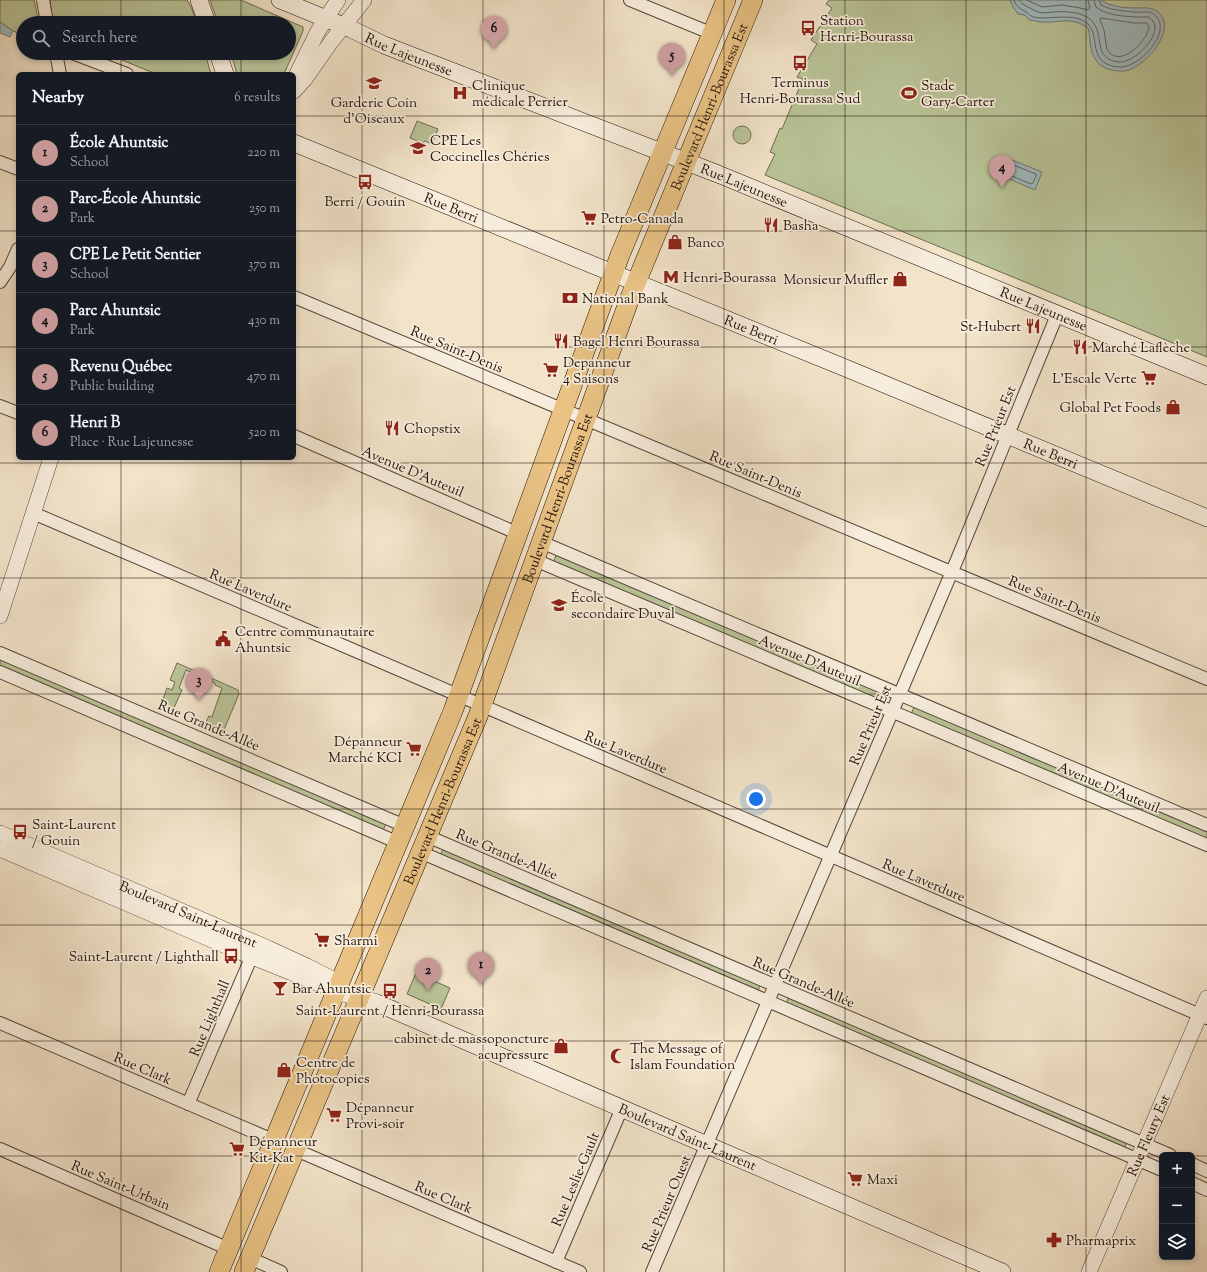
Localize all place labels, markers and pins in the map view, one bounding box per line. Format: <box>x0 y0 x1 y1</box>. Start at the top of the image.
place label: Station Henri-Bourassa <box>820 12 914 48</box>
pin: 6 <box>481 16 507 49</box>
bus stop icon: Station Henri-Bourassa <box>799 19 817 37</box>
pin: 5 <box>659 43 685 76</box>
bus stop icon: Terminus Henri-Bourassa Sud <box>791 54 809 72</box>
school or university icon: Garderie Coin d'Oiseaux <box>365 74 383 92</box>
place label: Terminus Henri-Bourassa Sud <box>740 74 860 110</box>
place label: Clinique médicale Perrier <box>472 77 569 113</box>
place label: Stade Gary-Carter <box>921 77 995 113</box>
hospital icon: Clinique médicale Perrier <box>451 84 469 102</box>
sports icon: Stade Gary-Carter <box>900 84 918 102</box>
place label: Garderie Coin d'Oiseaux <box>331 94 417 130</box>
place label: CPE Les Coccinelles Chéries <box>430 132 550 168</box>
school or university icon: CPE Les Coccinelles Chéries <box>409 139 427 157</box>
pin: 4 <box>989 155 1015 188</box>
bus stop icon: Berri / Gouin <box>356 173 374 191</box>
place label: Berri / Gouin <box>324 193 406 213</box>
supermarket icon: Petro-Canada <box>580 209 598 227</box>
place label: Petro-Canada <box>601 210 684 230</box>
restaurant icon: Basha <box>762 216 780 234</box>
place label: Basha <box>783 217 819 237</box>
shop icon: Banco <box>666 233 684 251</box>
place label: Banco <box>687 234 725 254</box>
metro station icon: Henri-Bourassa <box>662 268 680 286</box>
place label: Henri-Bourassa <box>683 269 777 289</box>
shop icon: Monsieur Muffler <box>891 270 909 288</box>
place label: Monsieur Muffler <box>783 271 889 291</box>
bank icon: National Bank <box>561 289 579 307</box>
place label: National Bank <box>582 290 669 310</box>
restaurant icon: St-Hubert <box>1024 317 1042 335</box>
place label: St-Hubert <box>960 318 1021 338</box>
restaurant icon: Bagel Henri Bourassa <box>552 332 570 350</box>
place label: Bagel Henri Bourassa <box>573 333 700 353</box>
restaurant icon: Marché Laflèche <box>1071 338 1089 356</box>
place label: Marché Laflèche <box>1092 339 1190 359</box>
place label: Depanneur 4 Saisons <box>563 354 632 390</box>
supermarket icon: Depanneur 4 Saisons <box>542 361 560 379</box>
supermarket icon: L'Escale Verte <box>1140 369 1158 387</box>
place label: L'Escale Verte <box>1052 370 1137 390</box>
shop icon: Global Pet Foods <box>1164 398 1182 416</box>
place label: Global Pet Foods <box>1059 399 1161 419</box>
restaurant icon: Chopstix <box>383 419 401 437</box>
place label: Chopstix <box>404 420 461 440</box>
place label: École secondaire Duval <box>571 589 675 625</box>
school or university icon: École secondaire Duval <box>550 596 568 614</box>
place label: Centre communautaire Ahuntsic <box>235 623 375 659</box>
public building icon: Centre communautaire Ahuntsic <box>214 630 232 648</box>
pin: 3 <box>186 668 212 701</box>
place label: Dépanneur Marché KCI <box>328 733 403 769</box>
supermarket icon: Dépanneur Marché KCI <box>405 740 423 758</box>
place label: Saint-Laurent / Gouin <box>32 816 116 852</box>
bus stop icon: Saint-Laurent / Gouin <box>11 823 29 841</box>
supermarket icon: Sharmi <box>313 931 331 949</box>
place label: Sharmi <box>334 932 378 952</box>
bus stop icon: Saint-Laurent / Lighthall <box>222 947 240 965</box>
place label: Saint-Laurent / Lighthall <box>69 948 219 968</box>
pin: 1 <box>468 952 494 985</box>
pin: 2 <box>415 958 441 991</box>
bar icon: Bar Ahuntsic <box>271 979 289 997</box>
place label: Bar Ahuntsic <box>292 980 371 1000</box>
bus stop icon: Saint-Laurent / Henri-Bourassa <box>381 982 399 1000</box>
place label: Saint-Laurent / Henri-Bourassa <box>295 1002 485 1022</box>
place label: cabinet de massoponcture acupressure <box>394 1030 549 1066</box>
shop icon: cabinet de massoponcture acupressure <box>552 1037 570 1055</box>
place label: The Message of Islam Foundation <box>630 1040 735 1076</box>
mosque icon: The Message of Islam Foundation <box>609 1047 627 1065</box>
place label: Centre de Photocopies <box>296 1054 370 1090</box>
shop icon: Centre de Photocopies <box>275 1061 293 1079</box>
place label: Dépanneur Provi-soir <box>346 1099 415 1135</box>
supermarket icon: Dépanneur Provi-soir <box>325 1106 343 1124</box>
place label: Dépanneur Kit-Kat <box>249 1133 318 1169</box>
supermarket icon: Dépanneur Kit-Kat <box>228 1140 246 1158</box>
supermarket icon: Maxi <box>846 1170 864 1188</box>
place label: Maxi <box>867 1171 898 1191</box>
pharmacy icon: Pharmaprix <box>1045 1231 1063 1249</box>
place label: Pharmaprix <box>1066 1232 1137 1252</box>

